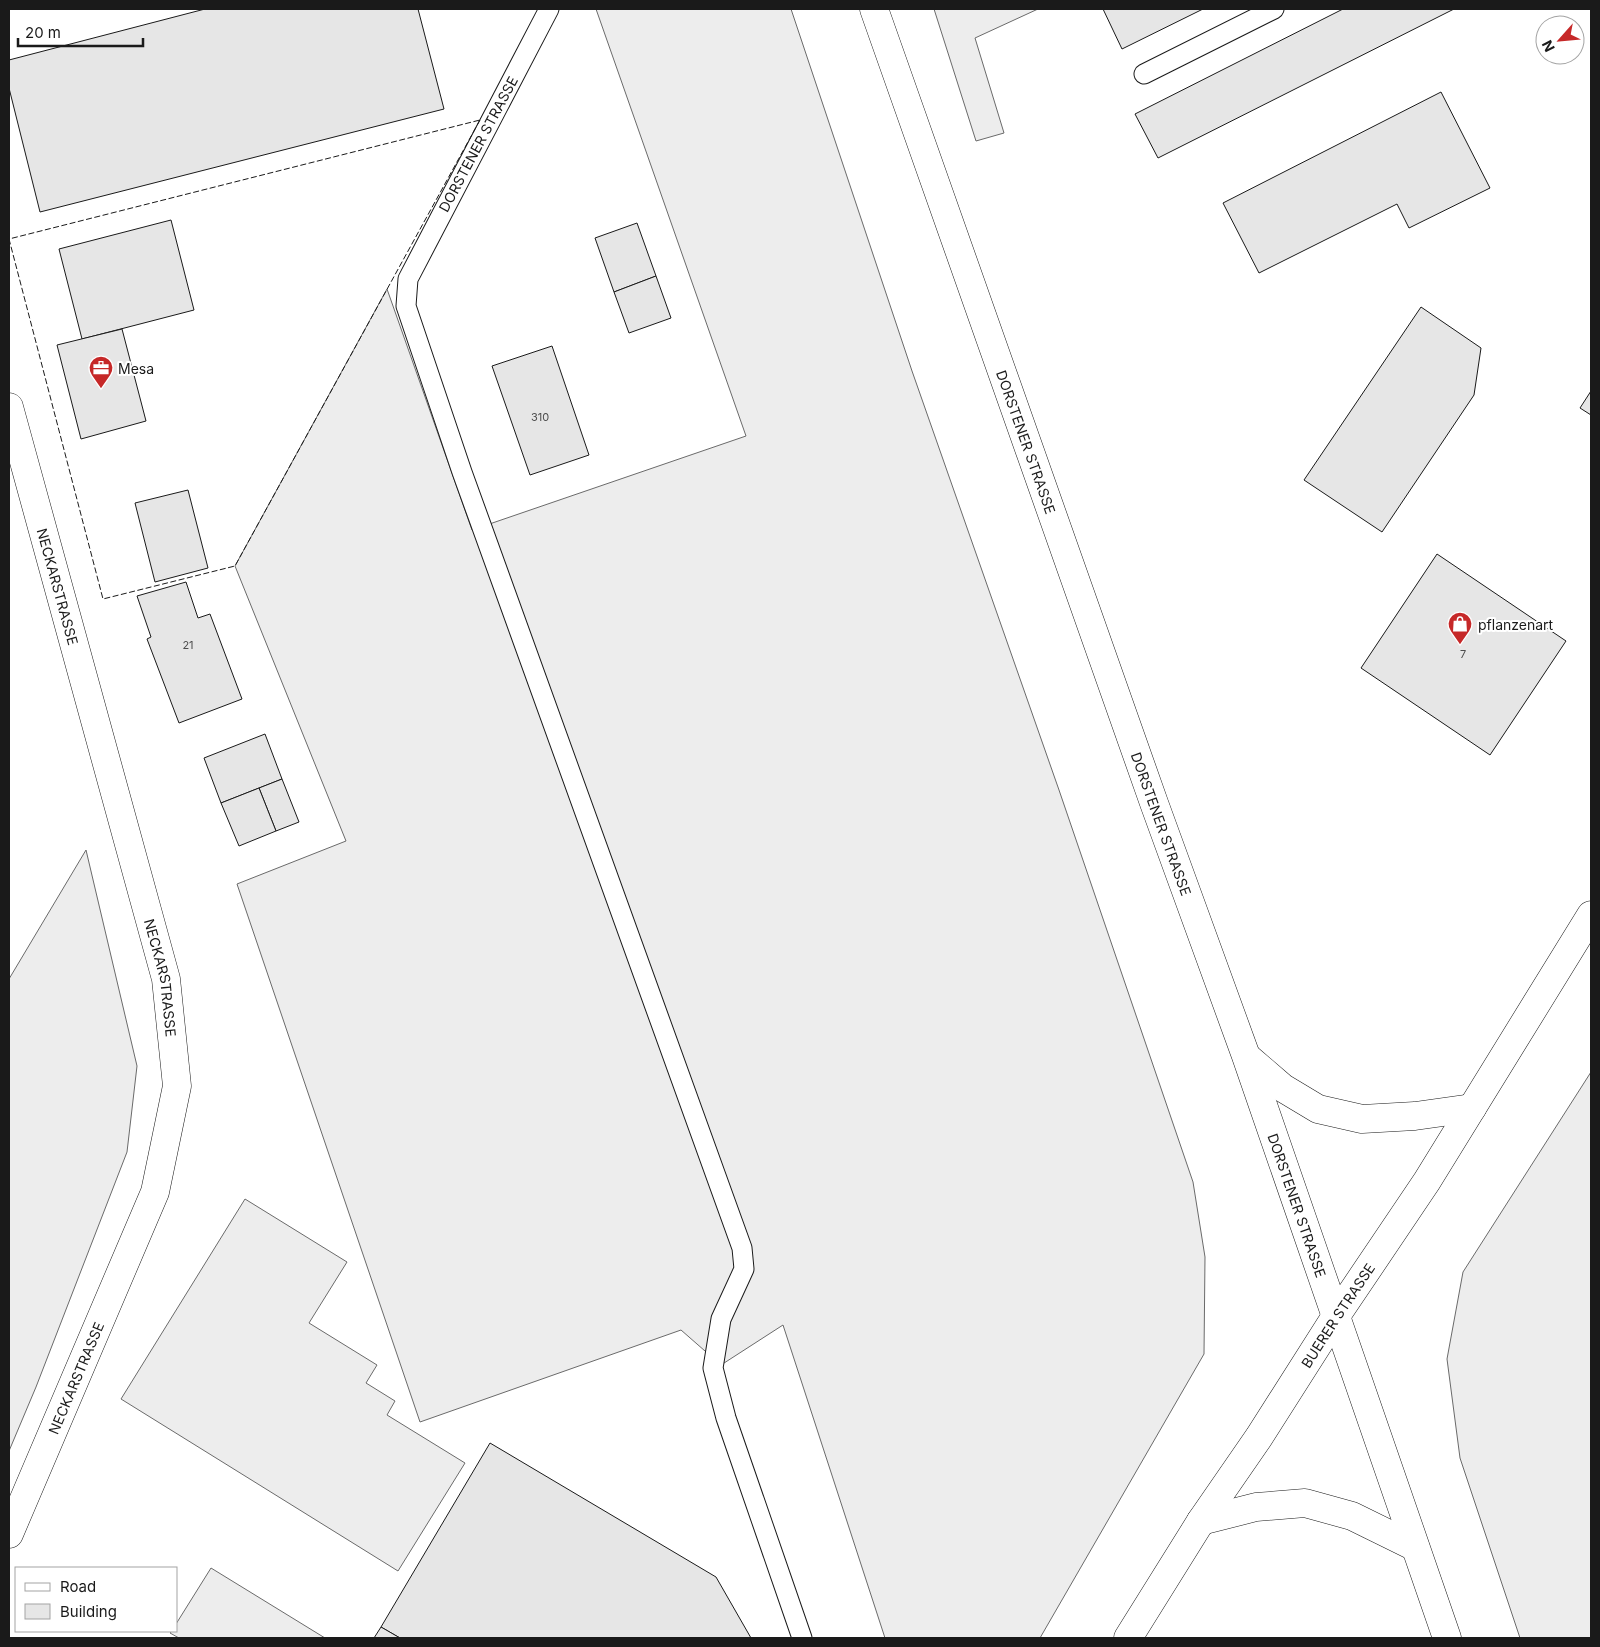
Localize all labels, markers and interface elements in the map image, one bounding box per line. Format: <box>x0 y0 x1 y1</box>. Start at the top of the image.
scale bar <box>18 15 142 47</box>
north arrow <box>1535 15 1585 65</box>
text: 20 m <box>25 23 61 42</box>
text: N <box>1538 38 1558 55</box>
street label: DORSTENER STRASSE <box>435 73 521 215</box>
office icon: Mesa <box>88 355 114 389</box>
place label: Mesa <box>118 360 154 377</box>
street label: DORSTENER STRASSE <box>993 368 1060 516</box>
house number: 310 <box>531 410 549 424</box>
street label: NECKARSTRASSE <box>34 526 82 647</box>
shop icon: pflanzenart <box>1447 611 1473 645</box>
place label: pflanzenart <box>1478 616 1554 633</box>
house number: 21 <box>182 638 194 652</box>
house number: 7 <box>1460 647 1466 661</box>
street label: DORSTENER STRASSE <box>1128 750 1195 898</box>
street label: NECKARSTRASSE <box>141 917 180 1038</box>
street label: DORSTENER STRASSE <box>1265 1131 1330 1280</box>
street label: BUERER STRASSE <box>1297 1260 1378 1370</box>
street label: NECKARSTRASSE <box>45 1319 107 1437</box>
legend <box>15 1567 178 1632</box>
text: Road <box>60 1577 96 1596</box>
text: Building <box>60 1602 117 1621</box>

